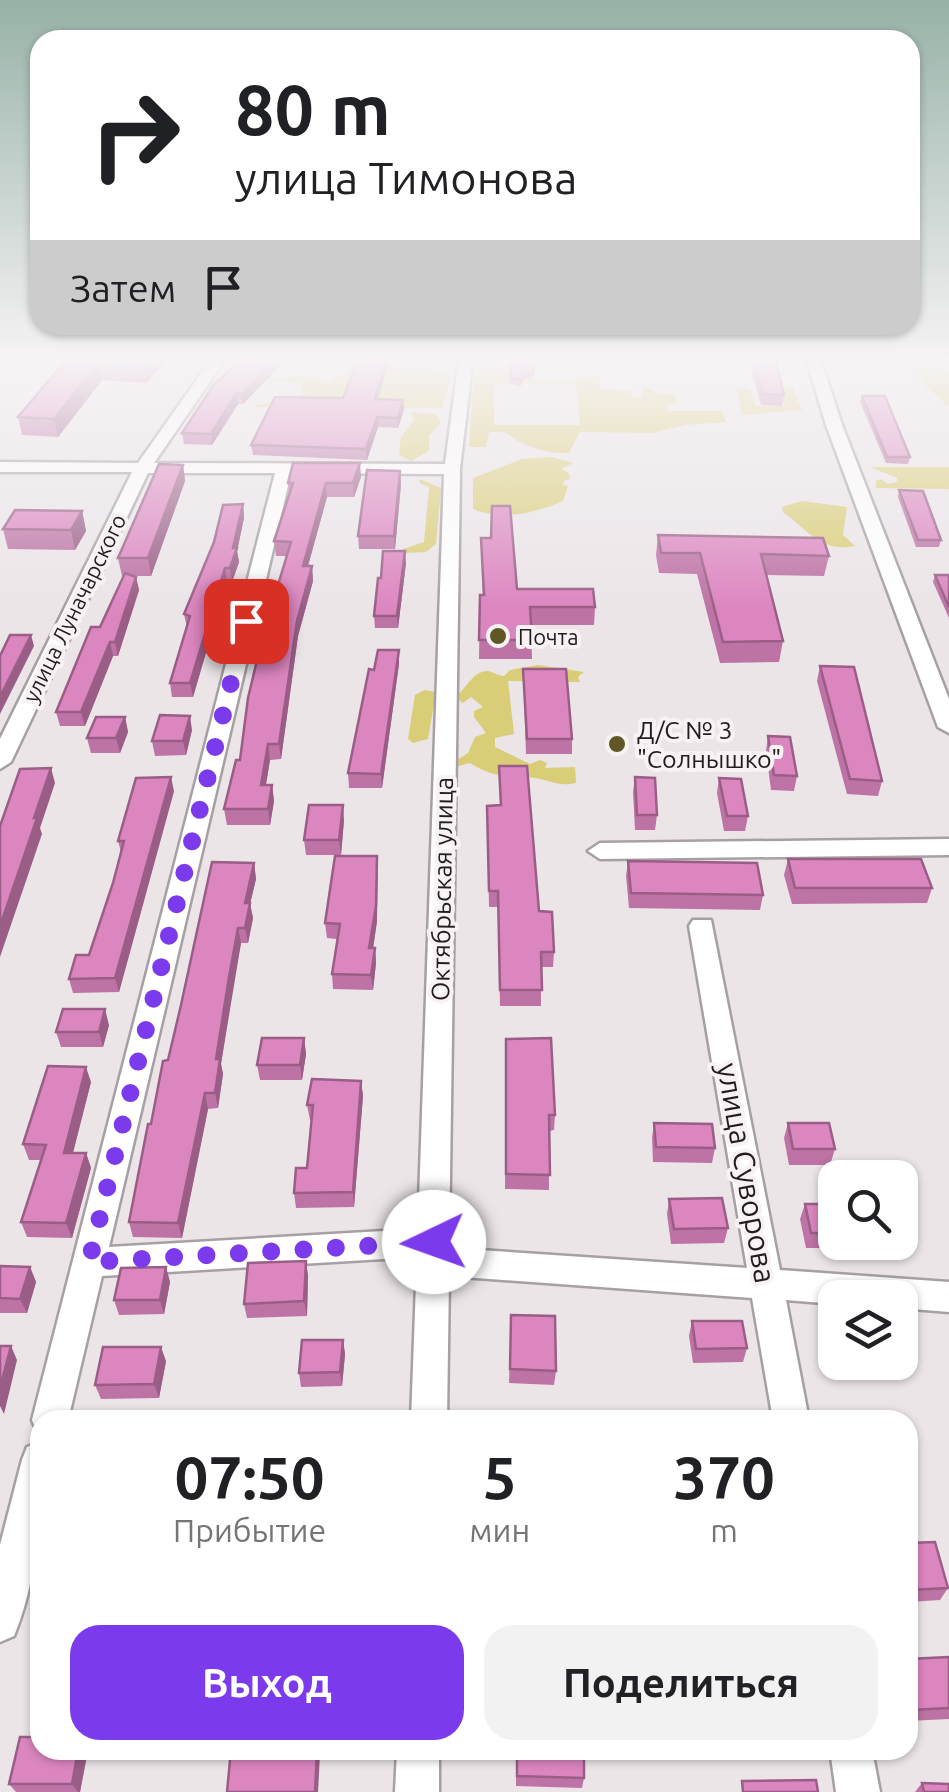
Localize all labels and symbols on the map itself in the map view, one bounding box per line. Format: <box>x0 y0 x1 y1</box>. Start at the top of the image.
street label: улица Луначарского <box>17 510 131 706</box>
pin <box>204 579 289 664</box>
place label: Почта <box>518 624 579 649</box>
marker: Почта <box>487 625 509 647</box>
place label: Д/С № 3 "Солнышко" <box>637 716 781 773</box>
marker: Д/С № 3 "Солнышко" <box>606 733 628 755</box>
street label: Октябрьская улица <box>426 777 458 1001</box>
street label: улица Суворова <box>711 1060 783 1286</box>
position arrow <box>382 1190 486 1294</box>

